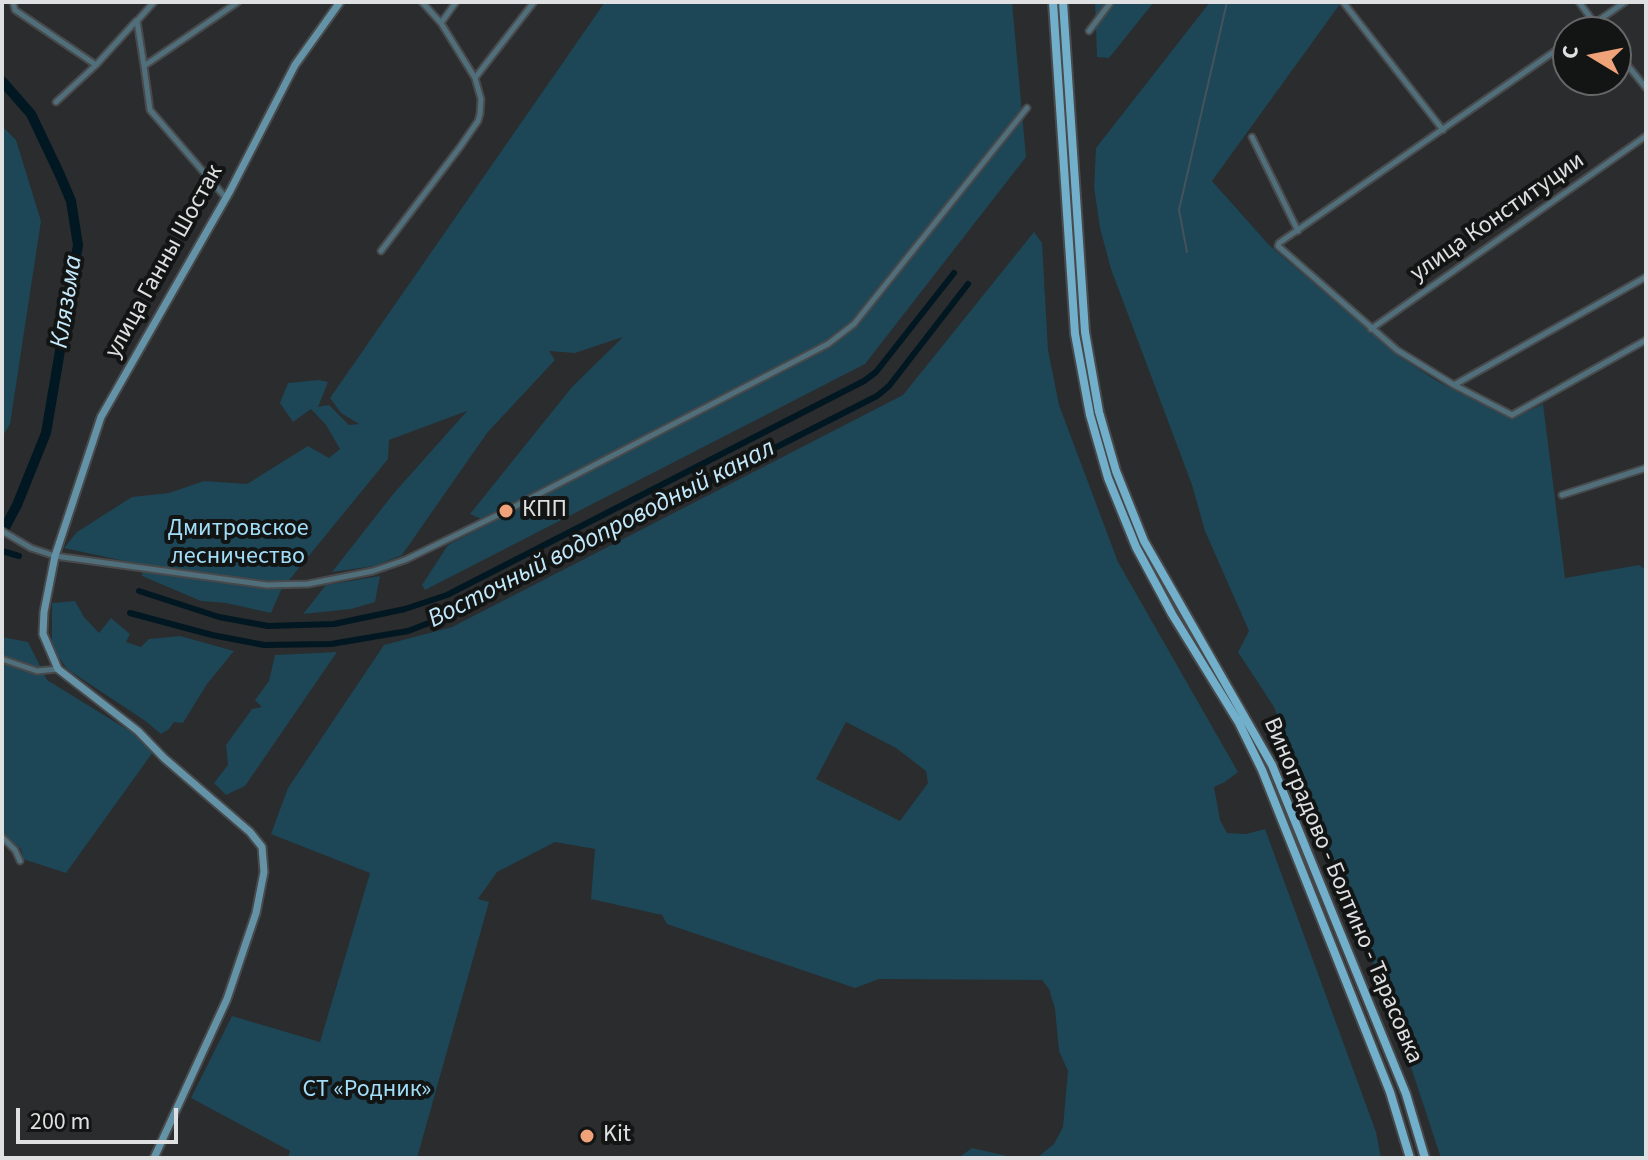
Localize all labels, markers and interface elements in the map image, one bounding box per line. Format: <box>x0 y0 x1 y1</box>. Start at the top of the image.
north arrow <box>1552 16 1632 96</box>
text: С <box>1553 43 1587 61</box>
street label: улица Конституции <box>1405 147 1591 289</box>
street label: улица Ганны Шостак <box>100 160 230 364</box>
water label: Клязьма <box>45 253 91 351</box>
water label: Восточный водопроводный канал <box>423 434 781 636</box>
place label: КПП <box>522 497 567 525</box>
marker: КПП <box>497 502 515 520</box>
park label: Дмитровское лесничество <box>167 516 309 572</box>
street label: Виноградово - Болтино - Тарасовка <box>1256 714 1428 1068</box>
park label: СТ «Родник» <box>303 1077 431 1105</box>
scale bar <box>20 1092 182 1142</box>
text: 200 m <box>30 1104 90 1139</box>
place label: Kit <box>603 1122 631 1150</box>
marker: Kit <box>578 1127 596 1145</box>

